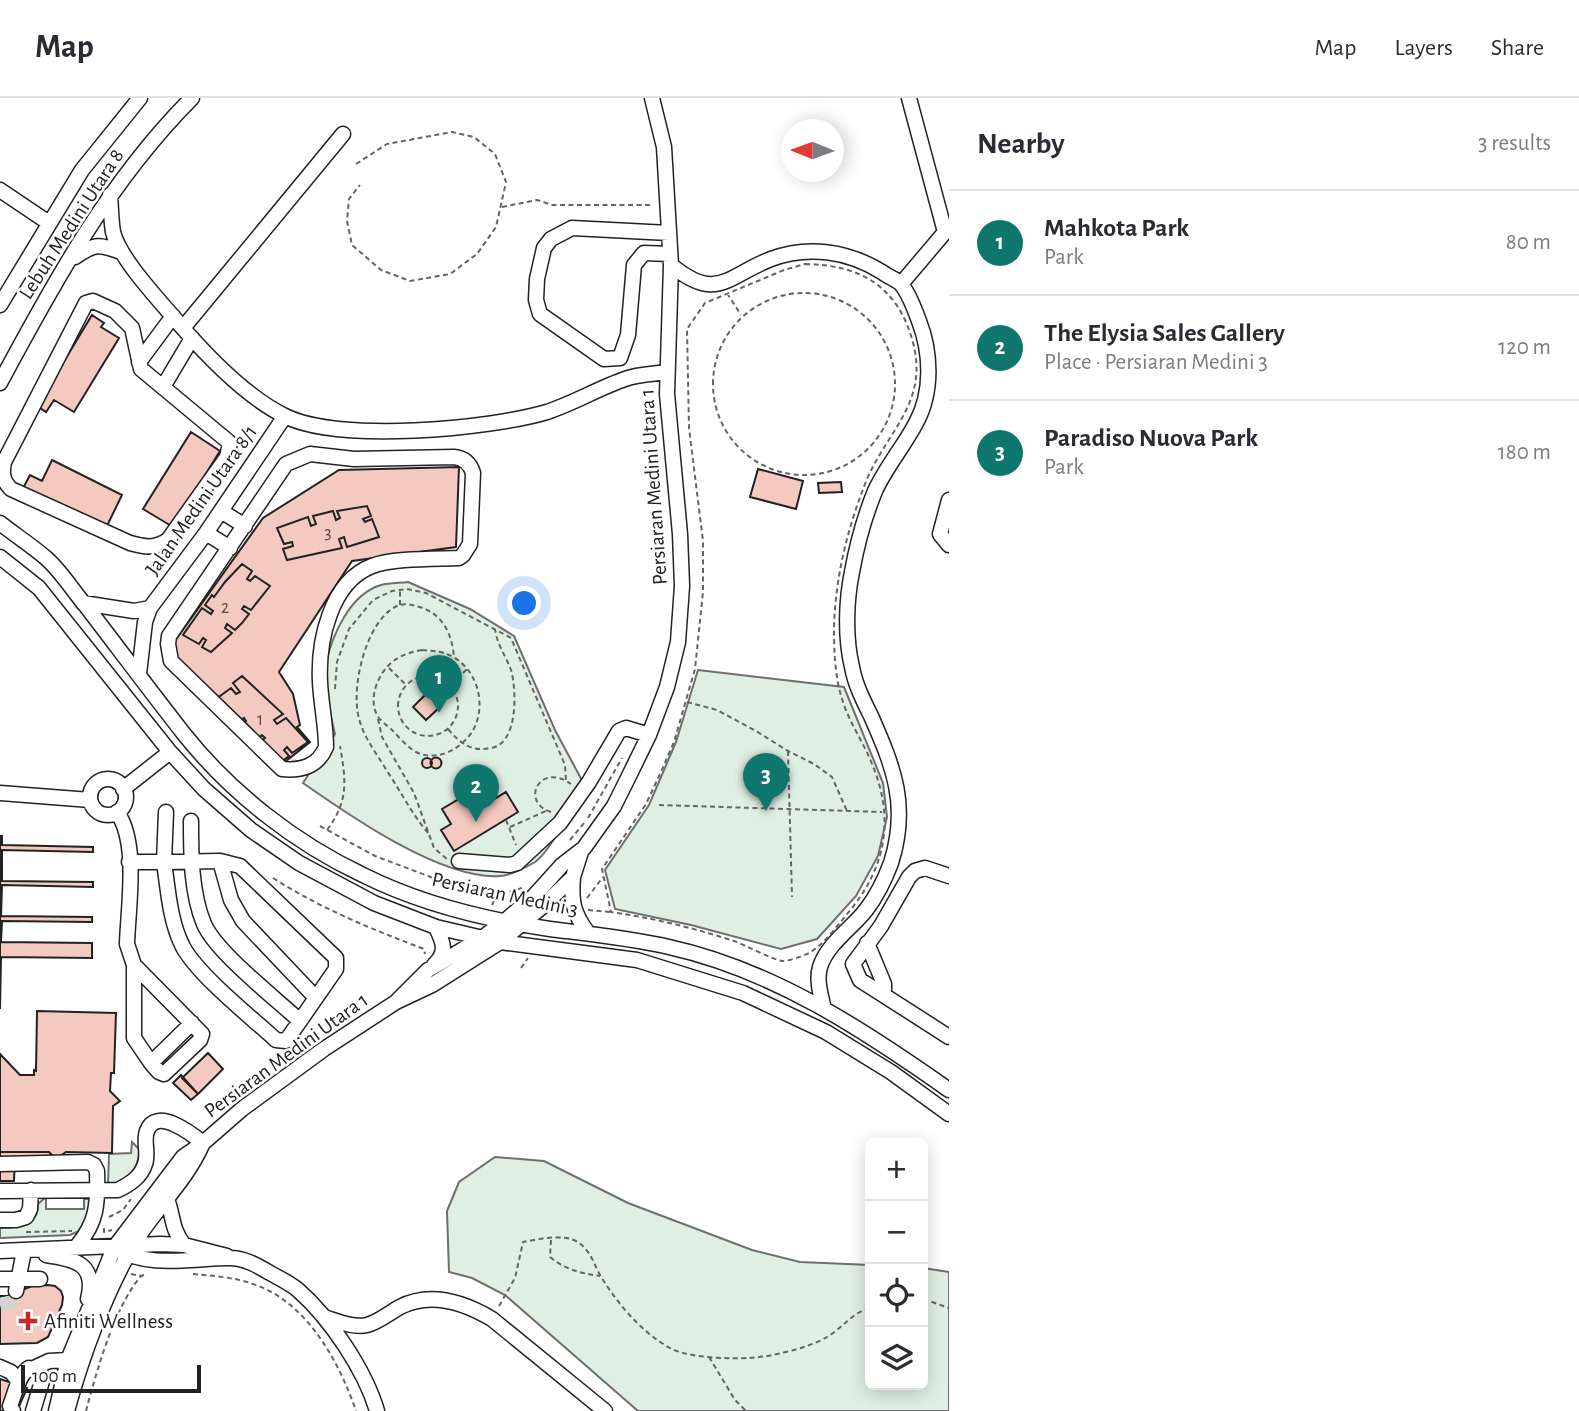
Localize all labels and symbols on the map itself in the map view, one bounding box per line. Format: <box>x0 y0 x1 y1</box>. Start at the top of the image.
north arrow <box>781 119 844 182</box>
street label: Lebuh Medini Utara 8 <box>15 145 128 303</box>
street label: Persiaran Medini Utara 1 <box>636 388 671 586</box>
street label: Jalan Medini Utara 8/1 <box>142 421 261 579</box>
house number: 3 <box>324 524 332 542</box>
your location <box>507 586 541 620</box>
house number: 2 <box>221 599 229 617</box>
pin: 1 <box>416 655 462 713</box>
house number: 1 <box>257 711 263 729</box>
pin: 3 <box>743 753 789 811</box>
pin: 2 <box>453 764 499 822</box>
street label: Persiaran Medini 3 <box>430 869 580 920</box>
street label: Persiaran Medini Utara 1 <box>201 989 372 1122</box>
marker: Afiniti Wellness <box>18 1311 38 1331</box>
place label: Afiniti Wellness <box>44 1311 173 1332</box>
scale bar <box>21 1362 201 1394</box>

